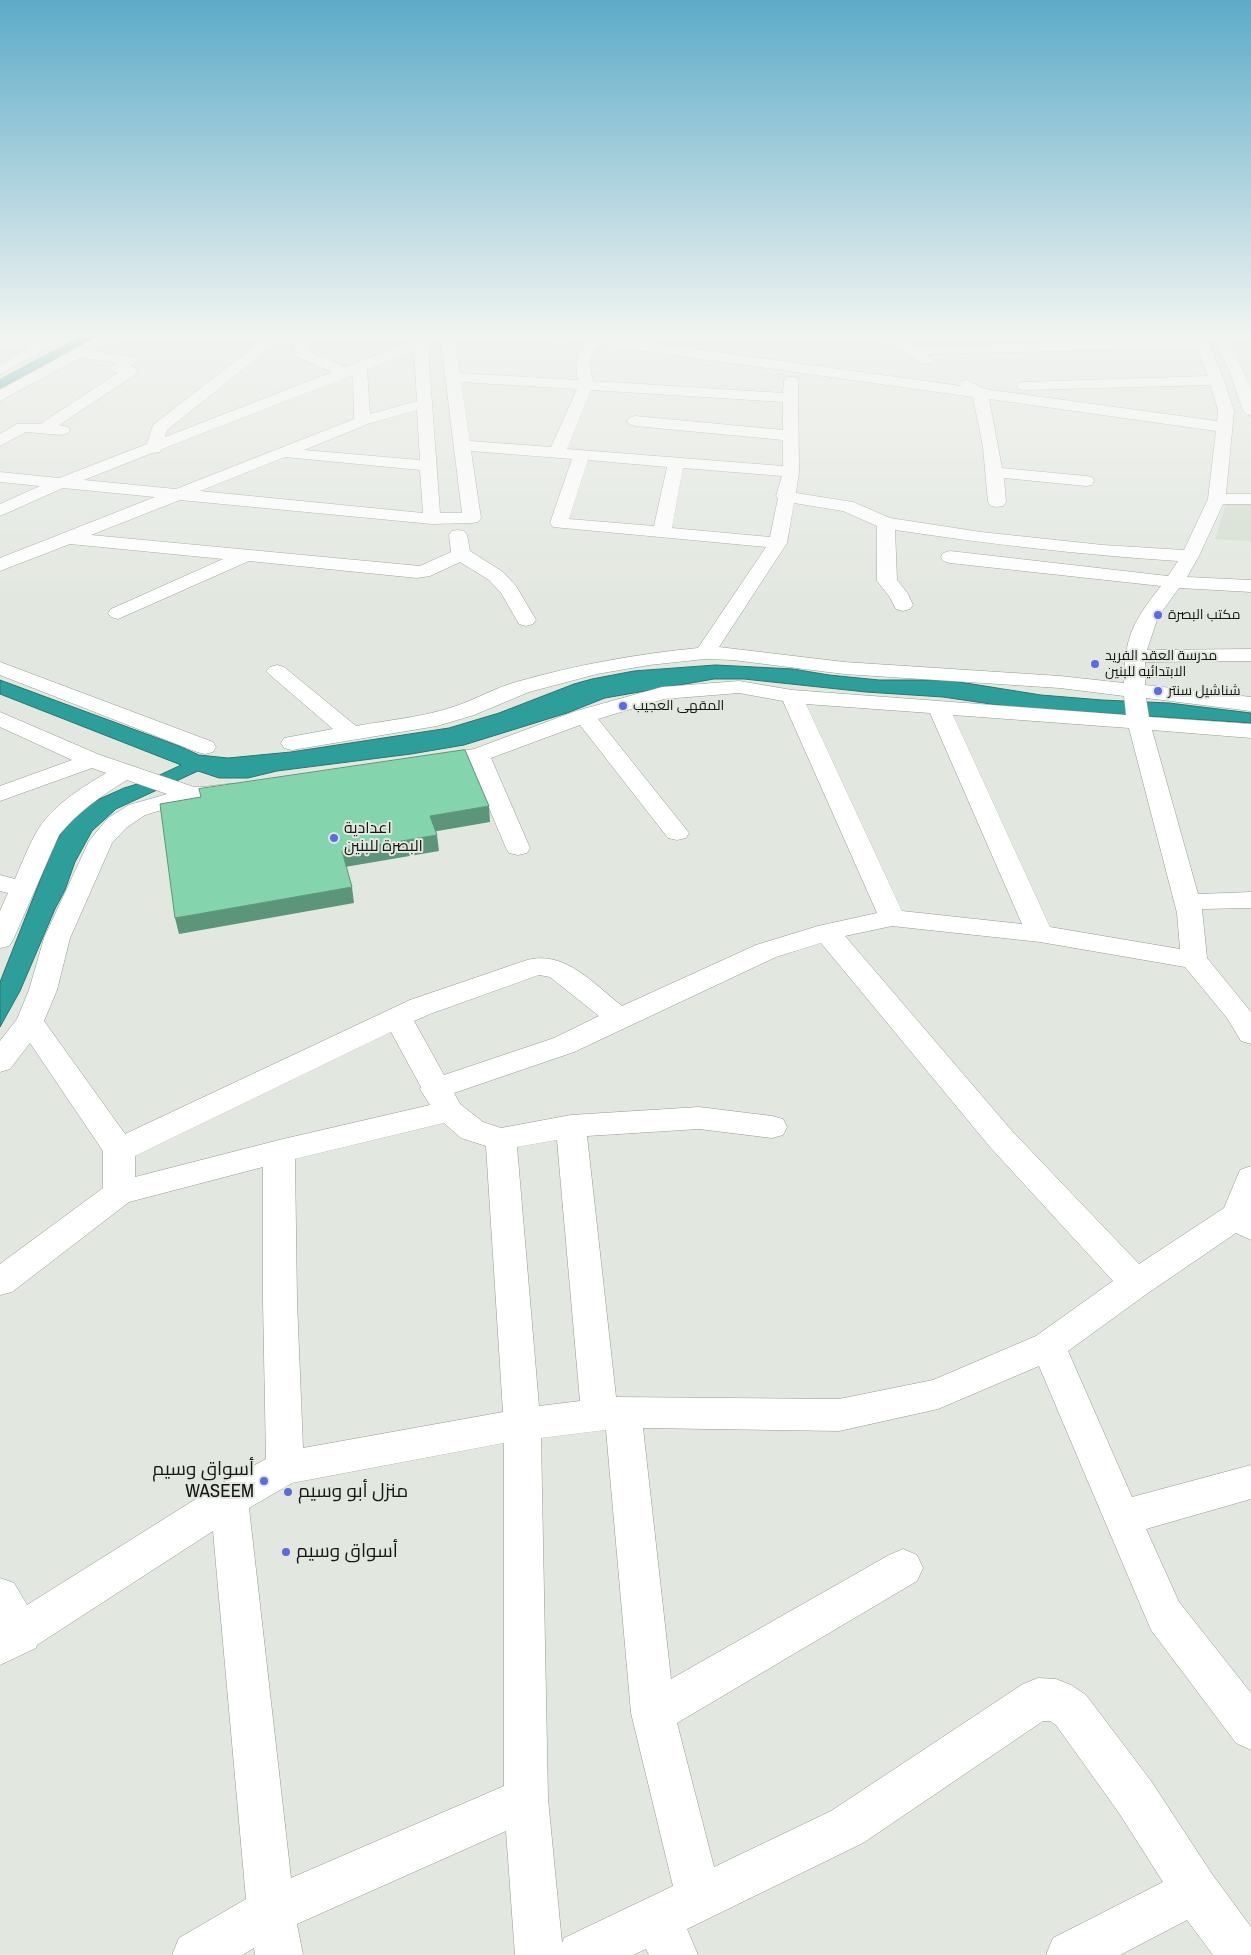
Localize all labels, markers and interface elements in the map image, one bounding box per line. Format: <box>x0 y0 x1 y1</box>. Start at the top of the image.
place label: مكتب البصرة <box>1168 607 1241 623</box>
marker: مكتب البصرة <box>1152 609 1164 621</box>
place label: مدرسة العقد الفريد الابتدائيه للبنين <box>1105 648 1217 680</box>
marker: مدرسة العقد الفريد الابتدائيه للبنين <box>1089 658 1101 670</box>
place label: شناشيل سنتر <box>1168 683 1241 699</box>
marker: شناشيل سنتر <box>1152 685 1164 697</box>
place label: المقهى العجيب <box>633 698 724 714</box>
marker: المقهى العجيب <box>617 700 629 712</box>
place label: اعدادية البصرة للبنين <box>344 819 423 857</box>
marker: اعدادية البصرة للبنين <box>328 832 340 844</box>
place label: أسواق وسيم WASEEM <box>152 1459 254 1503</box>
marker: أسواق وسيم WASEEM <box>258 1475 270 1487</box>
place label: منزل أبو وسيم <box>298 1481 408 1503</box>
marker: منزل أبو وسيم <box>282 1486 294 1498</box>
place label: أسواق وسيم <box>296 1541 398 1563</box>
marker: أسواق وسيم <box>280 1546 292 1558</box>

